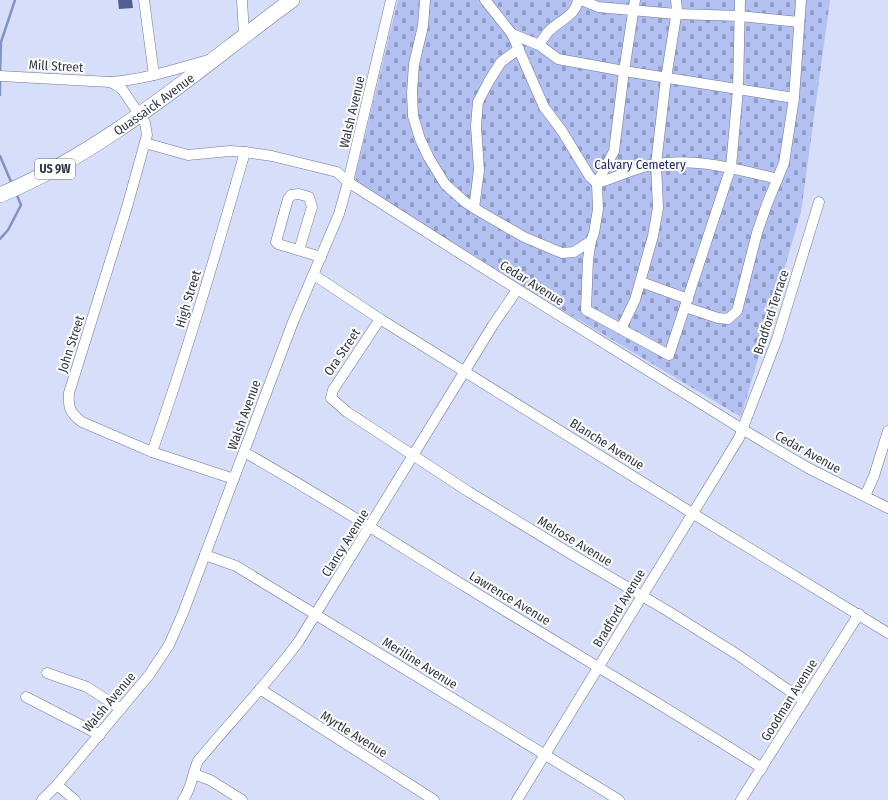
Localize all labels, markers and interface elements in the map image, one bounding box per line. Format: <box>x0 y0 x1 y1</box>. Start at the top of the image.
street label: Mill Street <box>28 57 84 75</box>
street label: Quassaick Avenue <box>111 70 197 138</box>
street label: Walsh Avenue <box>336 74 368 150</box>
park label: Calvary Cemetery <box>594 157 686 172</box>
road number: US 9W <box>35 159 75 179</box>
street label: Cedar Avenue <box>497 257 567 309</box>
street label: High Street <box>172 268 204 329</box>
street label: Bradford Terrace <box>750 268 792 356</box>
street label: John Street <box>55 313 87 374</box>
street label: Ora Street <box>321 325 364 378</box>
street label: Walsh Avenue <box>224 378 264 452</box>
street label: Blanche Avenue <box>567 415 647 473</box>
street label: Cedar Avenue <box>773 428 843 476</box>
street label: Clancy Avenue <box>318 507 372 579</box>
street label: Melrose Avenue <box>535 513 615 569</box>
street label: Bradford Avenue <box>590 566 648 650</box>
street label: Lawrence Avenue <box>467 568 553 628</box>
street label: Meriline Avenue <box>380 634 460 692</box>
street label: Goodman Avenue <box>758 656 820 744</box>
street label: Walsh Avenue <box>80 669 138 735</box>
street label: Myrtle Avenue <box>318 708 390 760</box>

